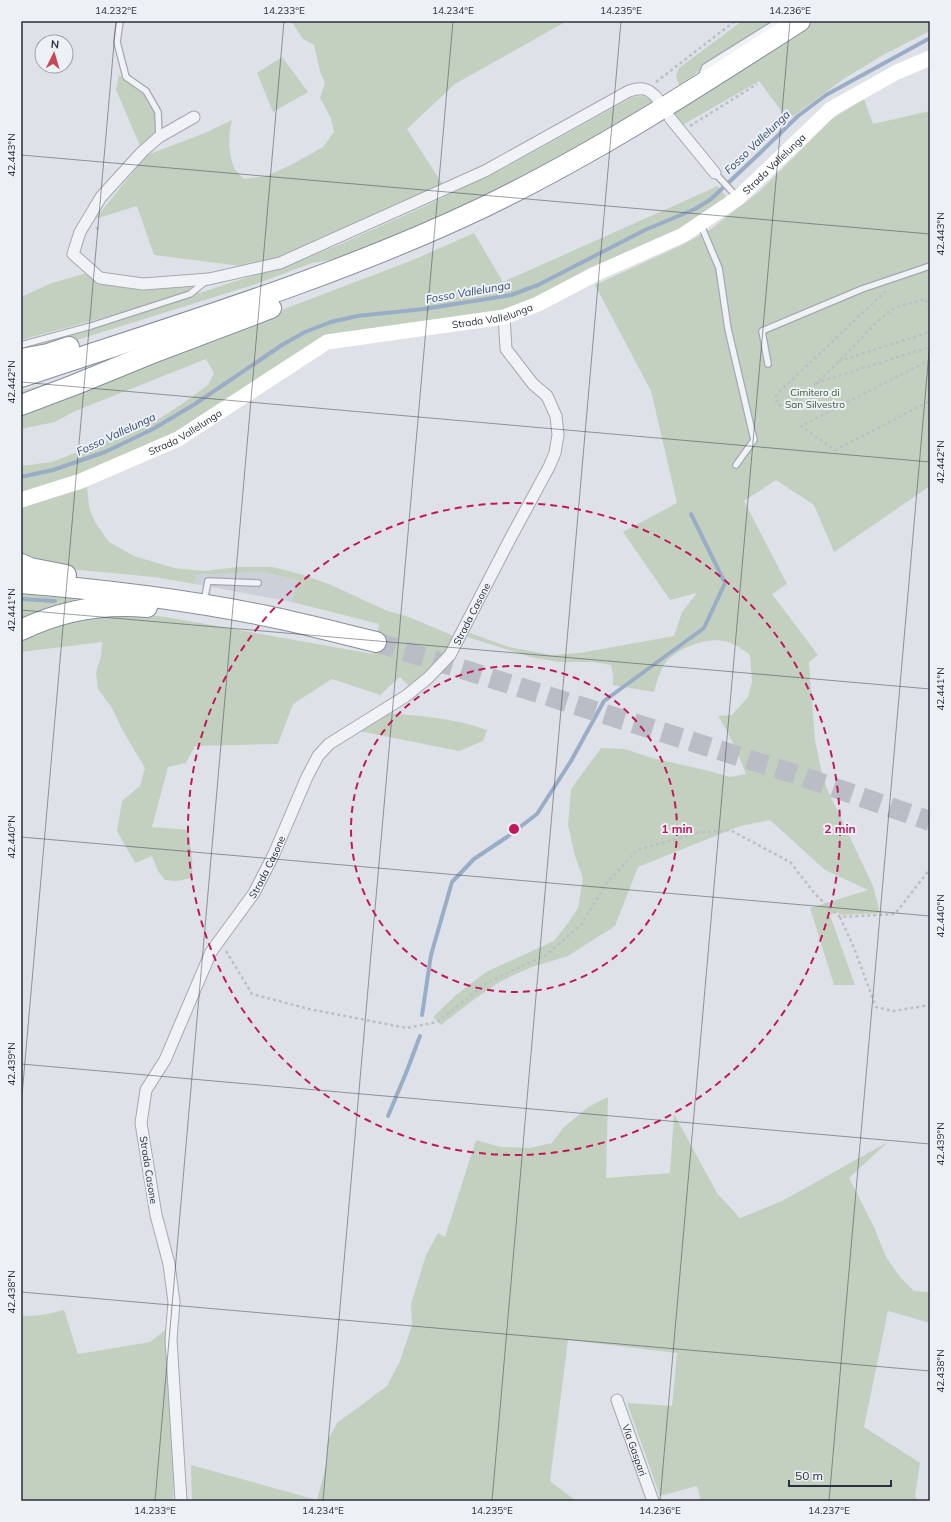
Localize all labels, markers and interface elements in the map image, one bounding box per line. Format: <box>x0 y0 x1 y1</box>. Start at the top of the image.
text: 14.232°E <box>95 4 137 17</box>
text: 14.233°E <box>263 4 305 17</box>
text: 14.234°E <box>432 4 474 17</box>
text: 14.235°E <box>600 4 642 17</box>
text: 14.236°E <box>769 4 811 17</box>
north arrow <box>34 34 74 74</box>
text: N <box>50 37 60 51</box>
water label: Fosso Vallelunga <box>721 107 793 177</box>
street label: Strada Vallelunga <box>740 131 808 197</box>
text: 42.443°N <box>5 133 18 177</box>
text: 42.443°N <box>934 212 947 256</box>
water label: Fosso Vallelunga <box>425 278 512 306</box>
street label: Strada Vallelunga <box>451 301 535 331</box>
text: 42.442°N <box>5 360 18 404</box>
park label: Cimitero di San Silvestro <box>785 386 845 411</box>
street label: Strada Vallelunga <box>146 406 224 458</box>
water label: Fosso Vallelunga <box>74 409 158 458</box>
text: 42.442°N <box>934 440 947 484</box>
street label: Strada Casone <box>450 580 493 647</box>
text: 42.441°N <box>5 588 18 632</box>
text: 42.441°N <box>934 667 947 711</box>
text: 42.440°N <box>5 815 18 859</box>
text: 1 min <box>661 821 693 836</box>
text: 2 min <box>824 821 856 836</box>
centre of rings <box>507 822 521 836</box>
street label: Strada Casone <box>246 834 288 901</box>
text: 42.440°N <box>934 894 947 938</box>
text: 42.439°N <box>5 1042 18 1086</box>
text: 42.439°N <box>934 1122 947 1166</box>
street label: Strada Casone <box>137 1135 160 1205</box>
text: 42.438°N <box>5 1270 18 1314</box>
text: 42.438°N <box>934 1349 947 1393</box>
street label: Via Gaspari <box>619 1422 650 1478</box>
scale bar <box>789 1462 891 1488</box>
text: 50 m <box>795 1468 823 1483</box>
text: 14.233°E <box>134 1504 176 1517</box>
text: 14.234°E <box>302 1504 344 1517</box>
text: 14.235°E <box>471 1504 513 1517</box>
text: 14.236°E <box>639 1504 681 1517</box>
text: 14.237°E <box>808 1504 850 1517</box>

